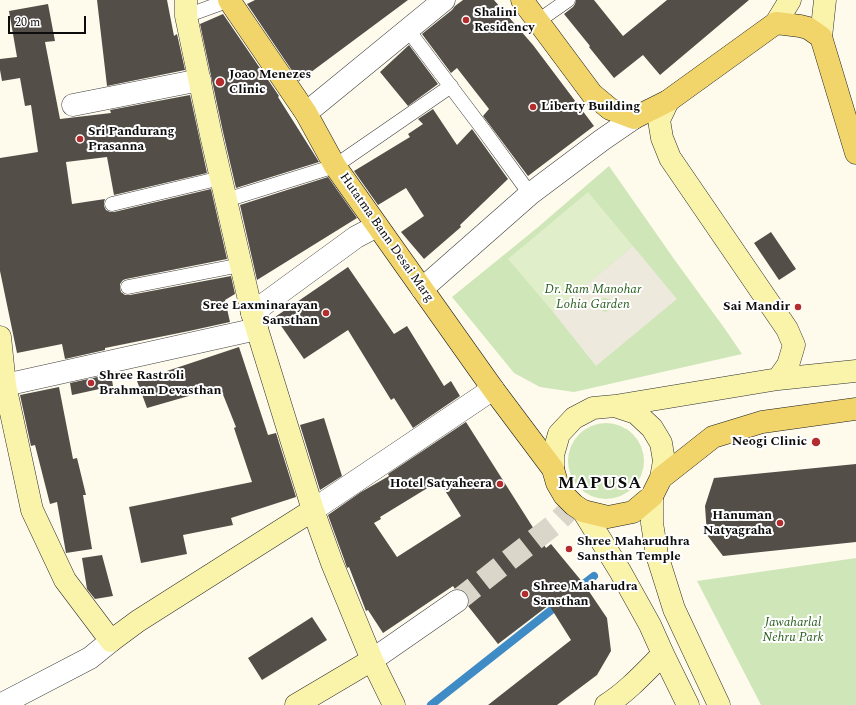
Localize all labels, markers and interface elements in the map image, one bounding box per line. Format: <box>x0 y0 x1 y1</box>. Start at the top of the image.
place label: Shalini Residency <box>474 5 535 36</box>
scale bar <box>10 8 88 34</box>
text: 20 m <box>15 13 40 32</box>
marker: Shalini Residency <box>461 15 471 25</box>
place label: Joao Menezes Clinic <box>229 67 311 98</box>
marker: Joao Menezes Clinic <box>214 76 226 88</box>
place label: Liberty Building <box>541 99 640 115</box>
marker: Liberty Building <box>528 102 538 112</box>
place label: Sri Pandurang Prasanna <box>88 124 175 155</box>
marker: Sri Pandurang Prasanna <box>75 134 85 144</box>
street label: Hutatma Bann Desai Marg <box>335 170 437 306</box>
park label: Dr. Ram Manohar Lohia Garden <box>545 282 641 313</box>
place label: Sree Laxminarayan Sansthan <box>203 298 318 329</box>
place label: Sai Mandir <box>723 299 790 315</box>
marker: Sai Mandir <box>793 302 803 312</box>
marker: Sree Laxminarayan Sansthan <box>321 308 331 318</box>
place label: Shree Rastroli Brahman Devasthan <box>99 368 221 399</box>
marker: Shree Rastroli Brahman Devasthan <box>86 378 96 388</box>
place label: Neogi Clinic <box>732 434 807 450</box>
marker: Neogi Clinic <box>810 436 822 448</box>
district label: MAPUSA <box>558 475 642 495</box>
place label: Hotel Satyaheera <box>390 476 492 492</box>
marker: Hotel Satyaheera <box>495 479 505 489</box>
place label: Hanuman Natyagraha <box>703 508 772 539</box>
marker: Hanuman Natyagraha <box>775 518 785 528</box>
place label: Shree Maharudhra Sansthan Temple <box>577 534 690 565</box>
marker: Shree Maharudhra Sansthan Temple <box>564 544 574 554</box>
place label: Shree Maharudra Sansthan <box>533 579 638 610</box>
marker: Shree Maharudra Sansthan <box>520 589 530 599</box>
park label: Jawaharlal Nehru Park <box>763 615 823 646</box>

